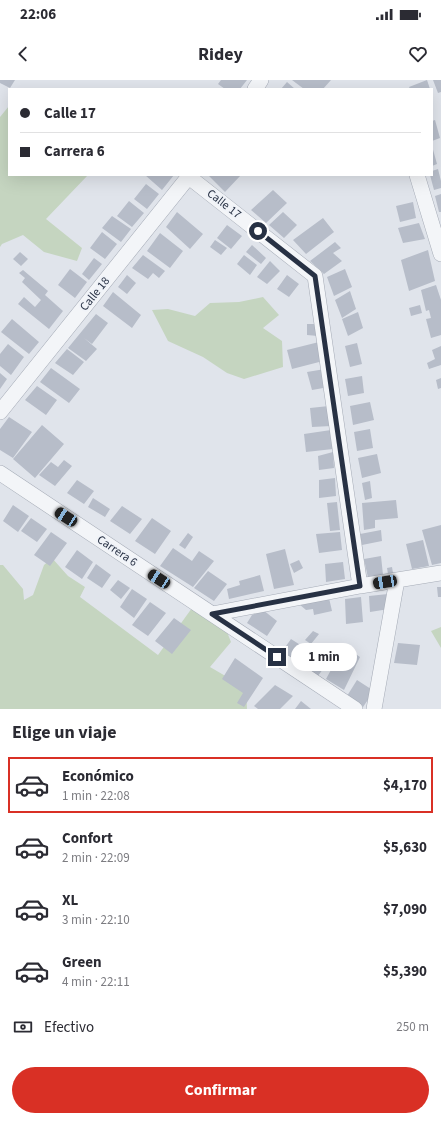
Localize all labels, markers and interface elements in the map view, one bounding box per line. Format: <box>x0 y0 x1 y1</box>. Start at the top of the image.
text: 22:06 <box>20 4 56 25</box>
text: Ridey <box>198 42 243 67</box>
icon: back <box>12 43 34 65</box>
icon: heart <box>407 43 429 65</box>
text: Calle 17 <box>44 103 96 124</box>
text: Carrera 6 <box>44 141 105 162</box>
street label: Calle 17 <box>203 185 245 223</box>
route start <box>249 222 267 240</box>
street label: Calle 18 <box>76 273 114 315</box>
car <box>53 505 79 529</box>
street label: Carrera 6 <box>93 531 141 571</box>
car <box>146 567 172 591</box>
car <box>372 574 398 590</box>
callout: 1 min <box>291 643 357 671</box>
route end <box>268 648 286 666</box>
text: 1 min <box>308 648 340 666</box>
text: Elige un viaje <box>12 720 117 745</box>
text: Económico <box>62 766 134 787</box>
icon: car <box>14 767 50 803</box>
text: $4,170 <box>383 775 427 796</box>
text: 1 min · 22:08 <box>62 787 130 805</box>
text: Confort <box>62 828 113 849</box>
icon: car <box>14 829 50 865</box>
text: $5,630 <box>383 837 427 858</box>
text: 2 min · 22:09 <box>62 849 130 867</box>
text: XL <box>62 890 78 911</box>
icon: car <box>14 891 50 927</box>
text: $7,090 <box>383 899 427 920</box>
text: 3 min · 22:10 <box>62 911 130 929</box>
text: Green <box>62 952 102 973</box>
icon: car <box>14 953 50 989</box>
text: $5,390 <box>383 961 427 982</box>
text: 4 min · 22:11 <box>62 973 130 991</box>
icon: cash <box>12 1016 34 1038</box>
text: Efectivo <box>44 1017 94 1038</box>
text: 250 m <box>396 1018 429 1036</box>
button: Confirmar <box>12 1067 429 1113</box>

